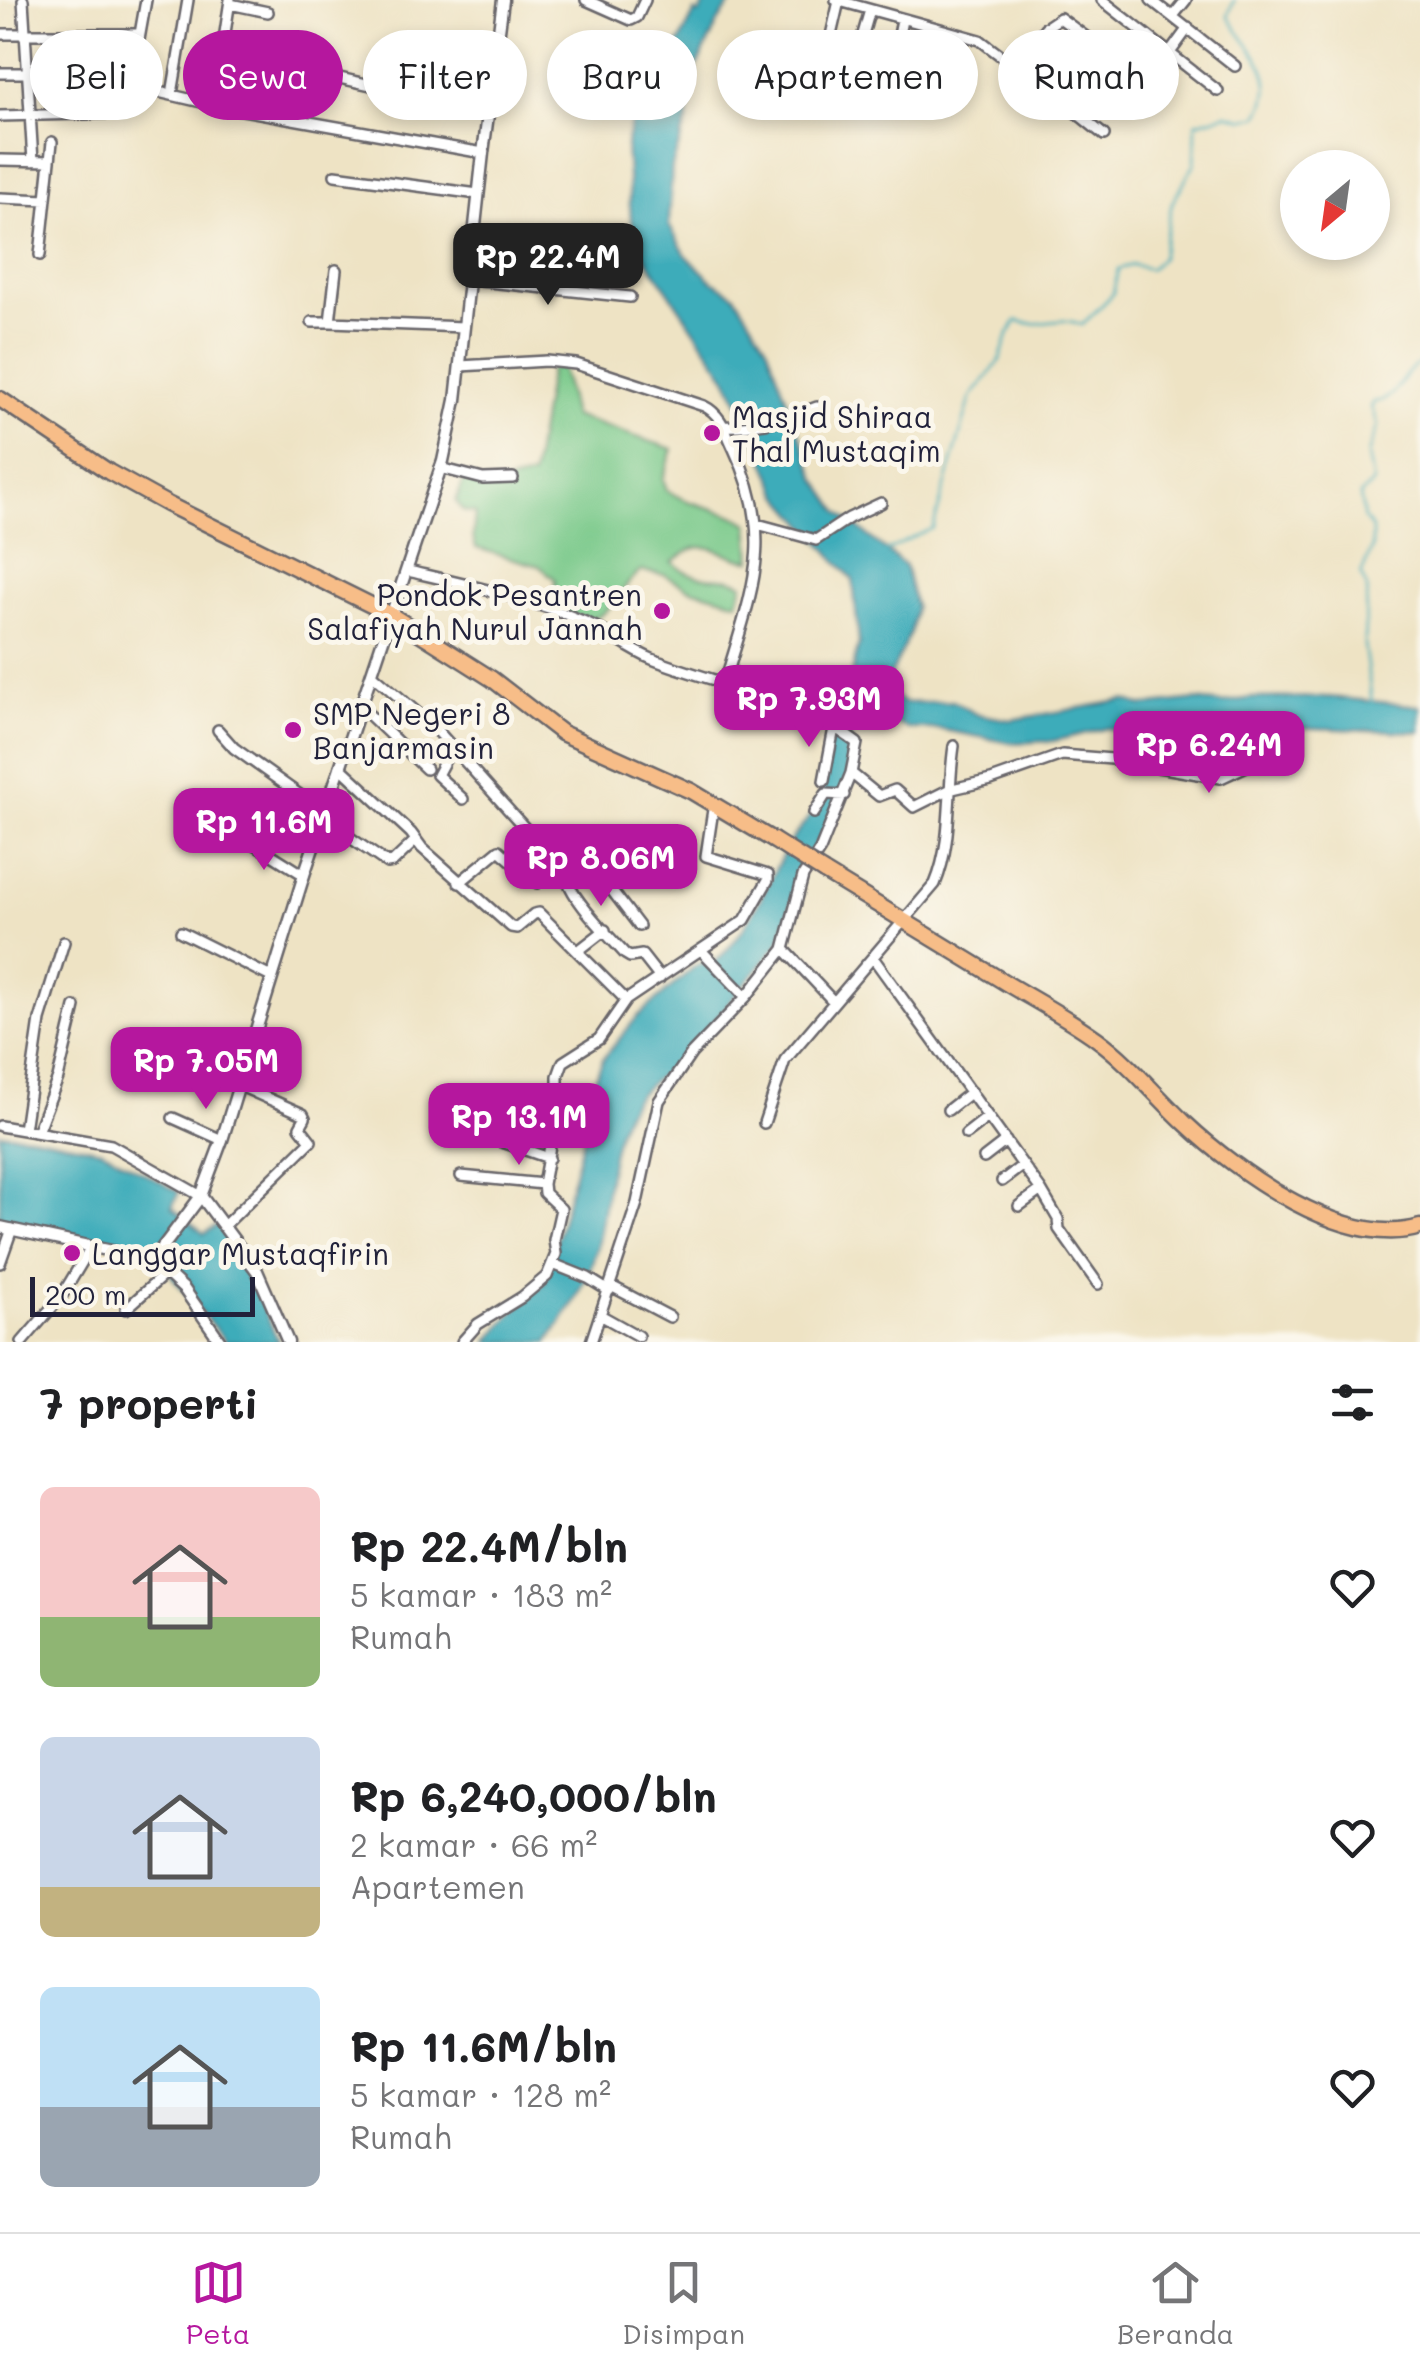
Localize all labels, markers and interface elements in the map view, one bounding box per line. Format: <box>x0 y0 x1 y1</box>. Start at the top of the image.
chip: Beli <box>30 30 163 120</box>
chip: Sewa <box>183 30 343 120</box>
chip: Filter <box>363 30 527 120</box>
chip: Baru <box>547 30 697 120</box>
chip: Apartemen <box>717 30 978 120</box>
chip: Rumah <box>998 30 1179 120</box>
north arrow <box>1280 150 1390 260</box>
map controls <box>1280 150 1390 260</box>
pin: Rp 22.4M <box>445 223 651 308</box>
text: Rp 22.4M <box>475 234 621 276</box>
place label: Masjid Shiraa Thal Mustaqim <box>732 396 941 470</box>
marker: Masjid Shiraa Thal Mustaqim <box>701 422 723 444</box>
place label: Pondok Pesantren Salafiyah Nurul Jannah <box>307 574 642 648</box>
marker: Pondok Pesantren Salafiyah Nurul Jannah <box>651 600 673 622</box>
pin: Rp 7.93M <box>706 665 912 750</box>
text: Rp 7.93M <box>736 676 882 718</box>
place label: SMP Negeri 8 Banjarmasin <box>313 693 510 767</box>
pin: Rp 6.24M <box>1106 711 1312 796</box>
marker: SMP Negeri 8 Banjarmasin <box>282 719 304 741</box>
text: Rp 6.24M <box>1135 722 1283 764</box>
pin: Rp 11.6M <box>161 788 367 873</box>
text: Rp 11.6M <box>195 799 333 841</box>
pin: Rp 8.06M <box>498 824 704 909</box>
text: Rp 8.06M <box>526 835 676 877</box>
pin: Rp 7.05M <box>103 1027 309 1112</box>
text: Rp 7.05M <box>133 1038 279 1080</box>
pin: Rp 13.1M <box>416 1083 622 1168</box>
text: Rp 13.1M <box>450 1094 588 1136</box>
place label: Langgar Mustaqfirin <box>92 1233 389 1273</box>
marker: Langgar Mustaqfirin <box>61 1242 83 1264</box>
scale bar <box>30 1272 255 1316</box>
text: 200 m <box>45 1276 126 1312</box>
text: 7 properti <box>40 1375 259 1430</box>
icon: filters <box>1325 1375 1380 1430</box>
text: Rp 22.4M/bln <box>350 1518 628 1573</box>
icon: home <box>120 1527 240 1647</box>
icon: heart <box>1325 1560 1380 1615</box>
text: 5 kamar · 183 m² <box>350 1573 612 1615</box>
text: Rumah <box>350 1615 452 1657</box>
text: Rp 6,240,000/bln <box>350 1768 717 1823</box>
icon: home <box>120 1777 240 1897</box>
icon: heart <box>1325 1810 1380 1865</box>
text: 2 kamar · 66 m² <box>350 1823 597 1865</box>
text: Apartemen <box>350 1865 525 1907</box>
text: Rp 11.6M/bln <box>350 2018 617 2073</box>
icon: home <box>120 2027 240 2147</box>
icon: heart <box>1325 2060 1380 2115</box>
text: 5 kamar · 128 m² <box>350 2073 611 2115</box>
text: Rumah <box>350 2115 452 2157</box>
tab: Peta <box>186 2255 250 2351</box>
tab: Disimpan <box>622 2255 745 2351</box>
tab: Beranda <box>1117 2255 1234 2351</box>

